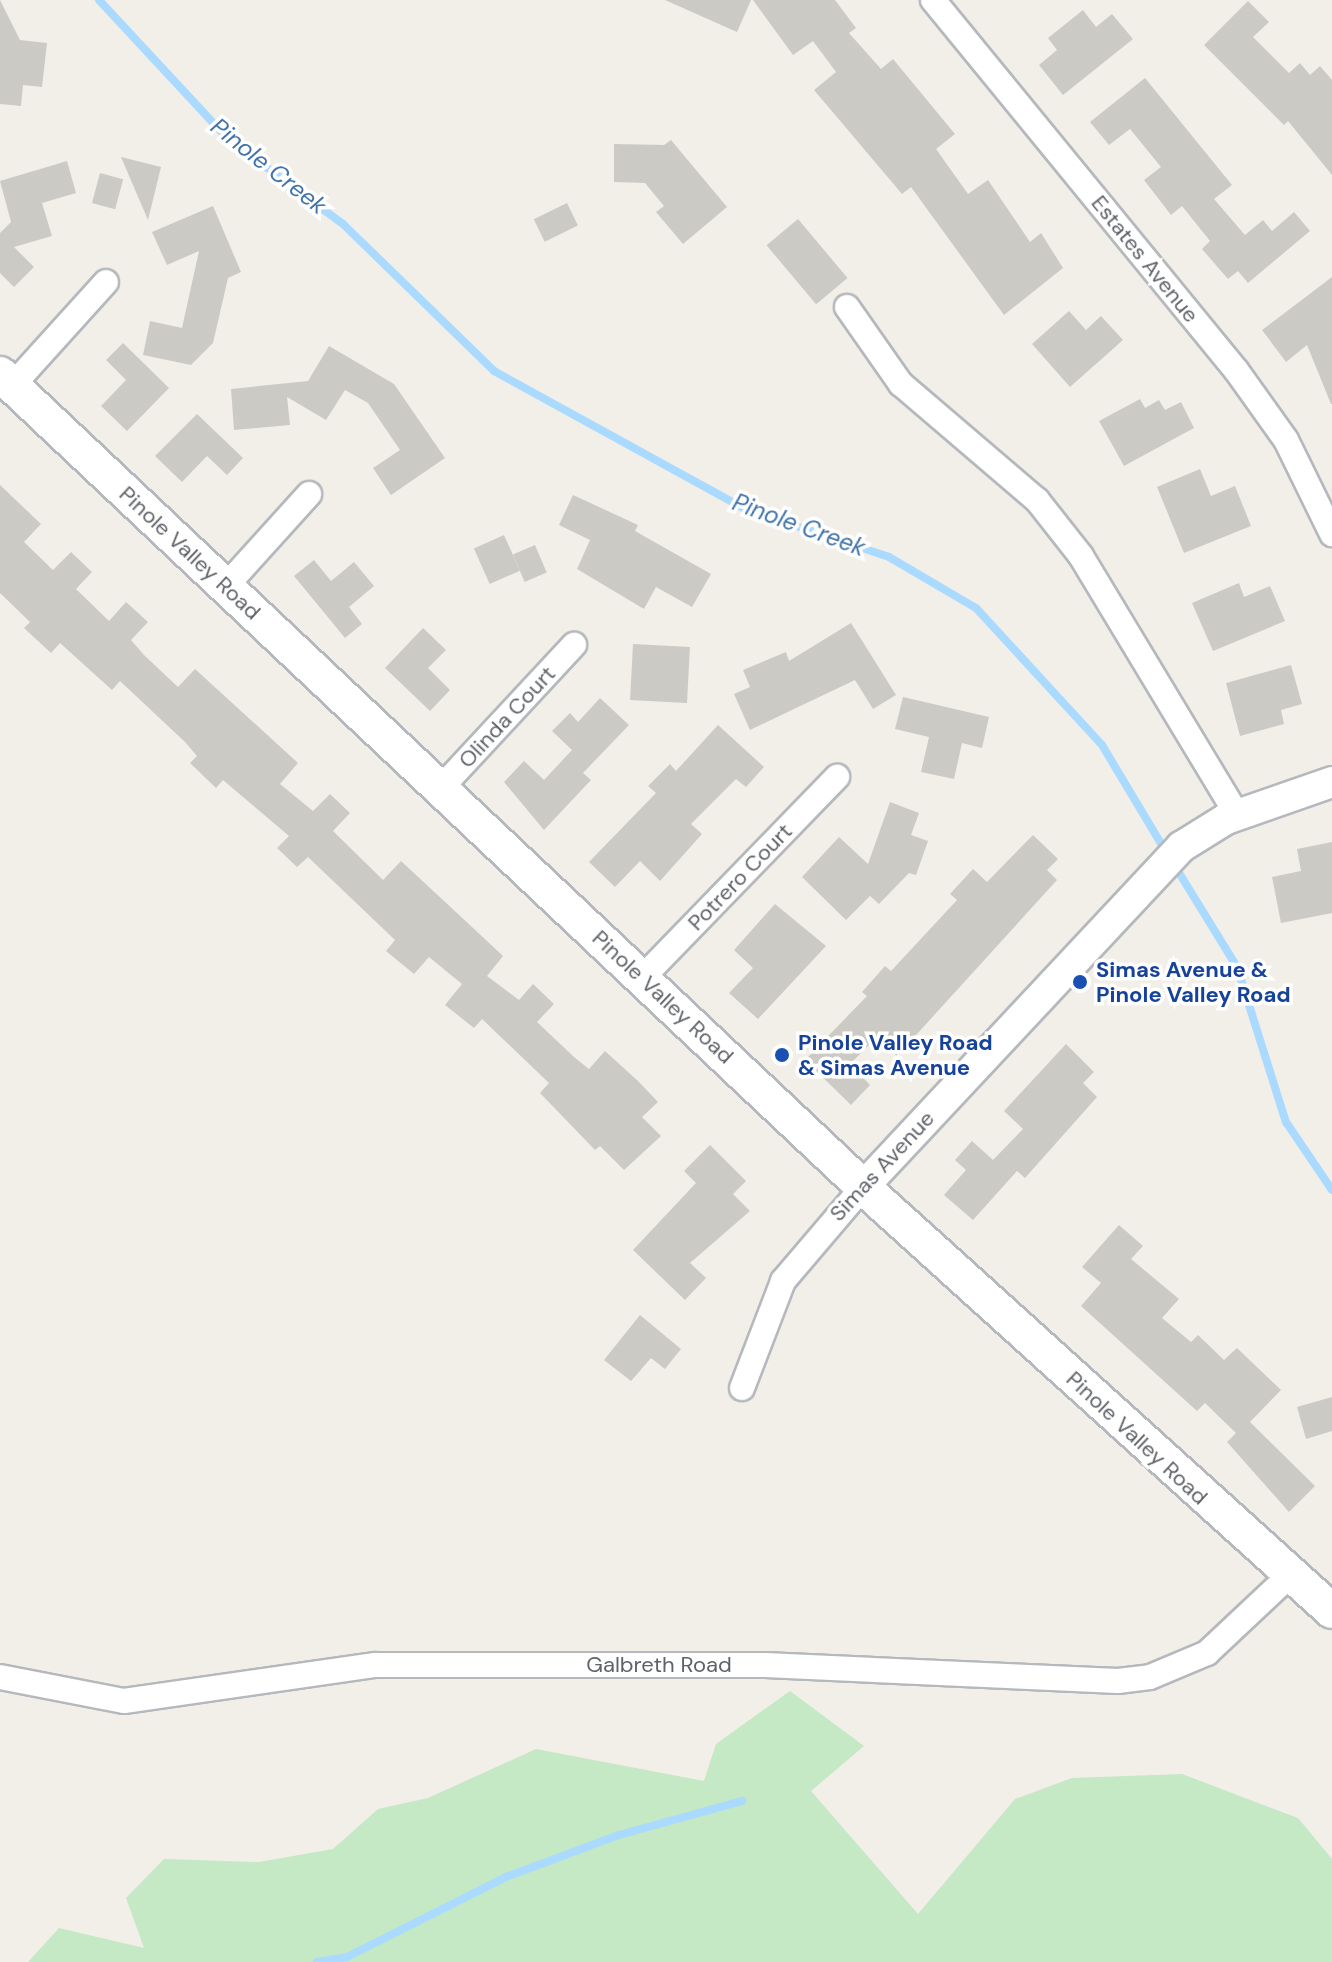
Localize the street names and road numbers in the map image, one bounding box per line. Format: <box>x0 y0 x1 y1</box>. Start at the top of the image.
street label: Estates Avenue <box>1086 190 1204 328</box>
street label: Pinole Valley Road <box>114 481 266 625</box>
street label: Olinda Court <box>453 661 561 773</box>
street label: Potrero Court <box>682 818 798 936</box>
street label: Pinole Valley Road <box>587 925 739 1069</box>
street label: Simas Avenue <box>824 1105 940 1227</box>
street label: Pinole Valley Road <box>1061 1366 1213 1510</box>
street label: Galbreth Road <box>586 1652 732 1678</box>

